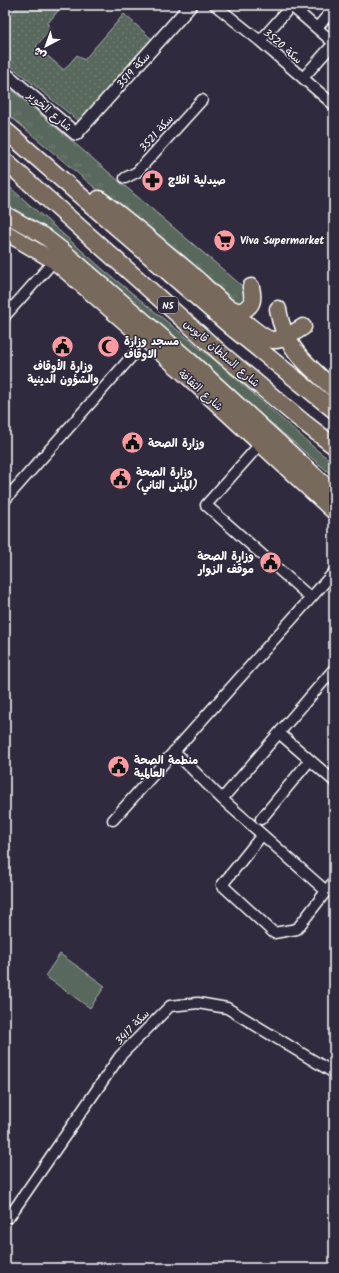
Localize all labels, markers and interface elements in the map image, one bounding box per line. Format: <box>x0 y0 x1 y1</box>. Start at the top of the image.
street label: سكة 3520 <box>259 25 306 69</box>
north arrow <box>26 26 66 66</box>
text: ش <box>30 42 51 64</box>
street label: سكة 3519 <box>112 48 155 93</box>
street label: شارع الخوير <box>22 86 76 136</box>
street label: سكة 3521 <box>135 111 178 156</box>
pharmacy icon: صيدلية افلاج <box>139 167 165 193</box>
place label: صيدلية افلاج <box>168 172 226 190</box>
supermarket icon: Viva Supermarket <box>211 227 237 253</box>
place label: Viva Supermarket <box>240 232 325 250</box>
road number: N5 <box>158 297 178 313</box>
street label: شارع السلطان قابوس <box>179 315 264 392</box>
public building icon: وزارة الأوقاف والشؤون الدينية <box>50 333 76 359</box>
place label: مسجد وزارة الاوقاف <box>124 333 179 364</box>
mosque icon: مسجد وزارة الاوقاف <box>96 334 122 360</box>
place label: وزارة الأوقاف والشؤون الدينية <box>27 358 99 389</box>
street label: شارع الثقافة <box>174 365 227 416</box>
public building icon: وزارة الصحة <box>120 430 146 456</box>
place label: وزارة الصحة <box>148 435 205 453</box>
place label: وزارة الصحة (المبنى الثاني) <box>136 464 198 495</box>
public building icon: وزارة الصحة (المبنى الثاني) <box>108 465 134 491</box>
place label: وزارة الصحة موقف الزوار <box>197 548 254 579</box>
public building icon: وزارة الصحة موقف الزوار <box>257 549 283 575</box>
place label: منطمة الصحة العالمية <box>134 752 198 783</box>
public building icon: منطمة الصحة العالمية <box>105 753 131 779</box>
street label: سكة 3417 <box>111 1006 154 1050</box>

